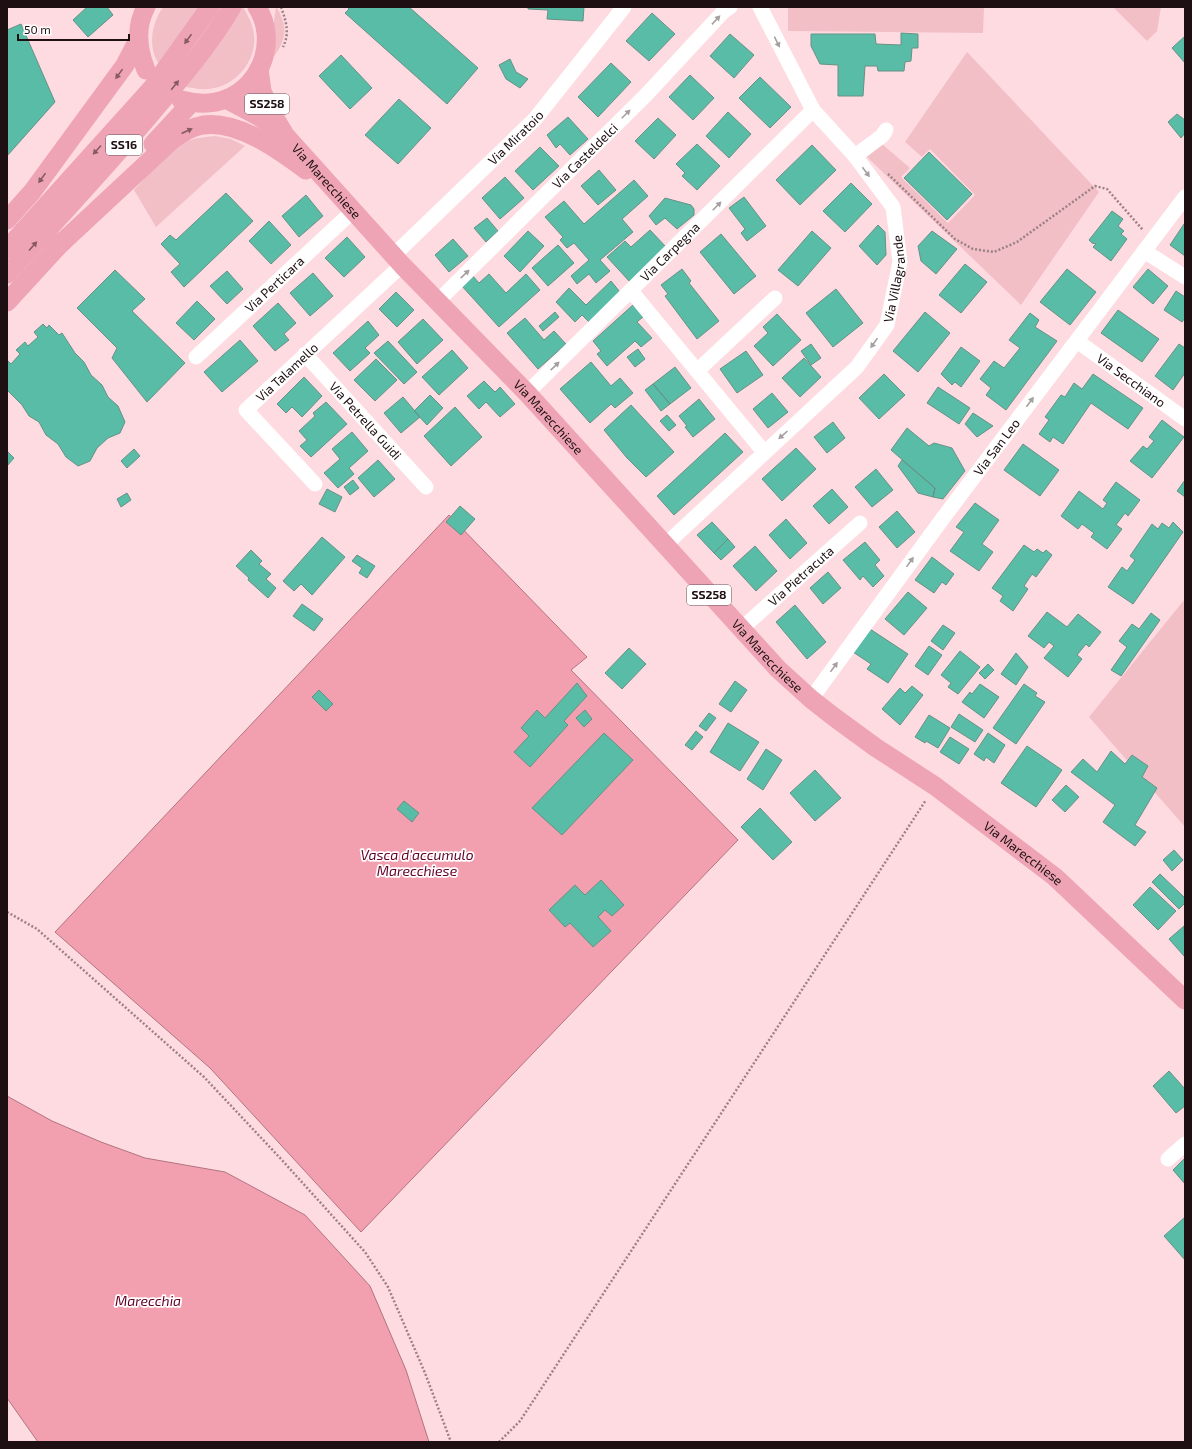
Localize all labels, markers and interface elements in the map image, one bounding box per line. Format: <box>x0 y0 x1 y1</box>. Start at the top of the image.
one-way arrow <box>711 15 720 24</box>
scale bar <box>18 16 129 42</box>
text: 50 m <box>24 22 51 36</box>
one-way arrow <box>184 34 192 44</box>
one-way arrow <box>774 36 781 48</box>
one-way arrow <box>115 68 123 79</box>
one-way arrow <box>170 80 179 91</box>
road number: SS258 <box>245 94 289 114</box>
street label: Via Miratoio <box>484 107 547 168</box>
one-way arrow <box>622 109 631 119</box>
street label: Via Casteldelci <box>549 120 621 192</box>
one-way arrow <box>181 128 193 134</box>
road number: SS16 <box>106 135 142 155</box>
street label: Via Marecchiese <box>289 140 364 222</box>
one-way arrow <box>92 145 101 155</box>
one-way arrow <box>862 166 870 177</box>
one-way arrow <box>38 173 46 184</box>
one-way arrow <box>712 201 722 211</box>
street label: Via Carpegna <box>637 219 703 285</box>
street label: Via Villagrande <box>880 234 908 324</box>
one-way arrow <box>28 241 37 250</box>
street label: Via Perticara <box>241 253 307 316</box>
one-way arrow <box>460 270 469 279</box>
one-way arrow <box>870 338 878 348</box>
street label: Via Talamello <box>253 339 321 405</box>
street label: Via Secchiano <box>1094 350 1169 410</box>
one-way arrow <box>550 361 560 371</box>
street label: Via Marecchiese <box>510 376 587 458</box>
street label: Via Petrella Guidi <box>326 378 405 463</box>
one-way arrow <box>1026 397 1035 408</box>
street label: Via San Leo <box>970 415 1023 479</box>
one-way arrow <box>778 430 788 439</box>
street label: Via Pietracuta <box>765 542 837 609</box>
one-way arrow <box>906 557 915 568</box>
road number: SS258 <box>687 585 731 605</box>
street label: Via Marecchiese <box>729 616 806 696</box>
one-way arrow <box>830 662 838 673</box>
street label: Via Marecchiese <box>980 818 1067 889</box>
water label: Vasca d'accumulo Marecchiese <box>360 846 474 879</box>
water label: Marecchia <box>115 1292 181 1309</box>

